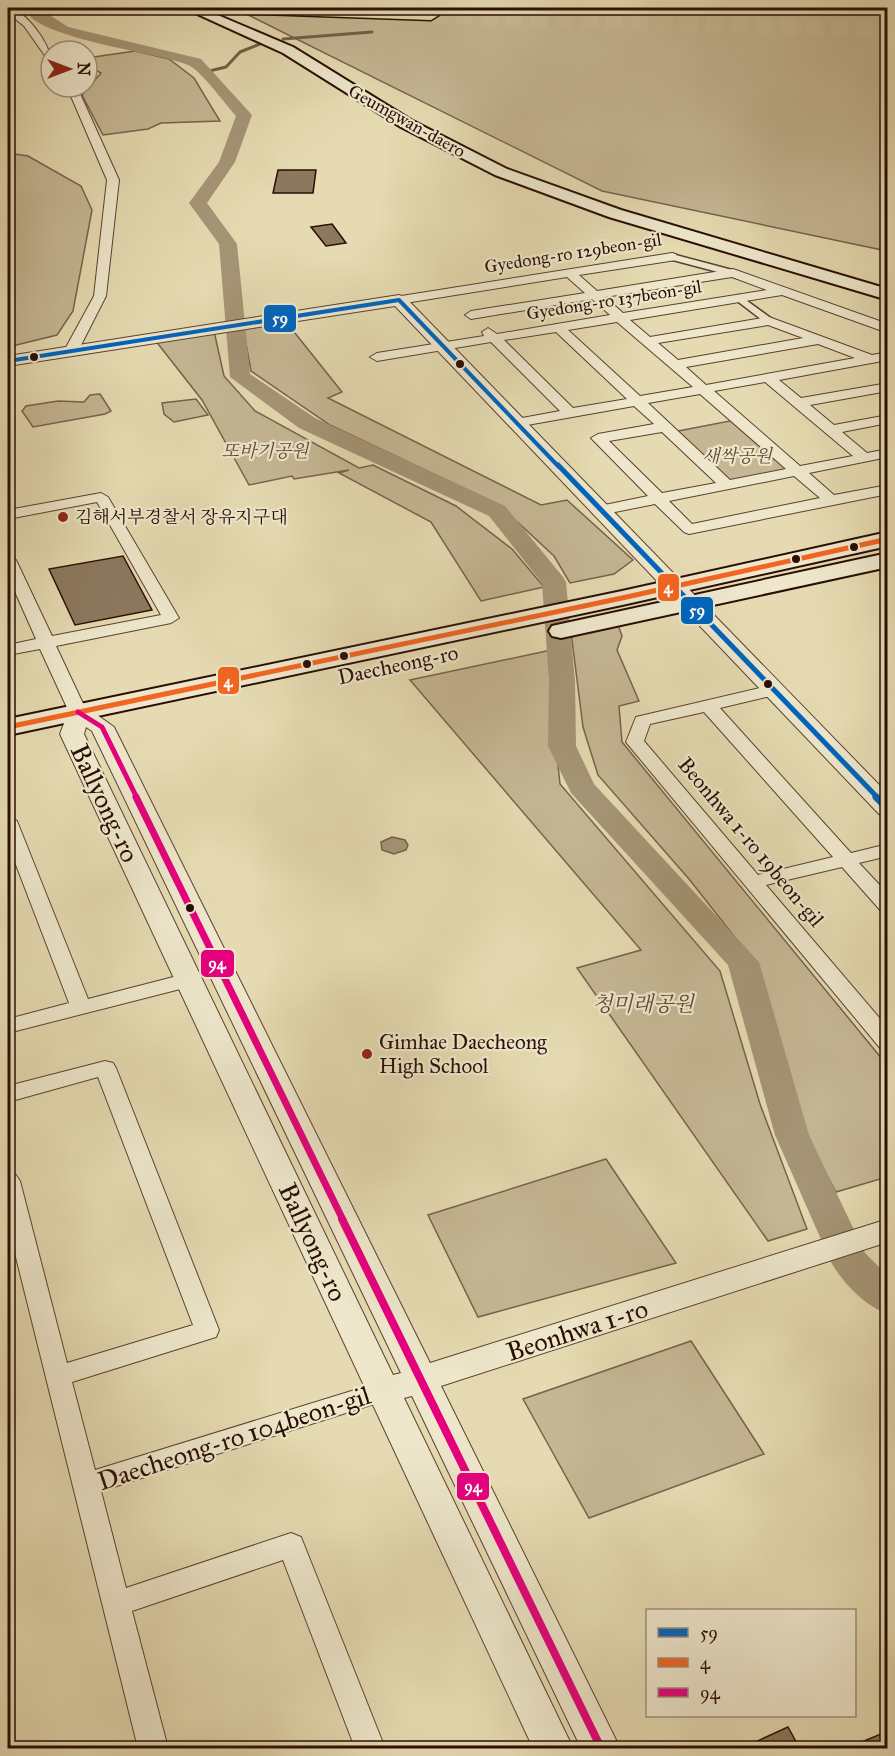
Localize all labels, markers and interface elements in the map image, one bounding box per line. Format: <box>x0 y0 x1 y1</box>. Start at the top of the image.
north arrow <box>39 39 99 99</box>
text: N <box>74 62 93 76</box>
street label: Geumgwan-daero <box>344 80 469 163</box>
street label: Gyedong-ro 129beon-gil <box>483 228 663 279</box>
street label: Gyedong-ro 137beon-gil <box>525 275 703 326</box>
line badge: 59 <box>263 304 297 333</box>
text: 59 <box>272 309 288 329</box>
unlabelled marker <box>28 351 40 363</box>
unlabelled marker <box>454 358 466 370</box>
park label: 또바기공원 <box>222 440 310 462</box>
park label: 새싹공원 <box>702 445 773 467</box>
place label: 김해서부경찰서 장유지구대 <box>75 506 288 528</box>
marker: 김해서부경찰서 장유지구대 <box>56 510 70 524</box>
unlabelled marker <box>848 541 860 553</box>
unlabelled marker <box>790 553 802 565</box>
line badge: 4 <box>657 573 680 602</box>
text: 4 <box>664 578 674 598</box>
line badge: 59 <box>680 596 714 625</box>
text: 59 <box>689 601 705 621</box>
street label: Daecheong-ro <box>335 640 461 690</box>
unlabelled marker <box>338 650 350 662</box>
unlabelled marker <box>301 658 313 670</box>
line badge: 4 <box>217 666 240 695</box>
text: 4 <box>224 672 234 692</box>
unlabelled marker <box>762 678 774 690</box>
street label: Ballyong-ro <box>64 739 146 867</box>
street label: Beonhwa 1-ro 19beon-gil <box>672 752 830 932</box>
unlabelled marker <box>184 902 196 914</box>
line badge: 94 <box>200 949 235 978</box>
text: 94 <box>208 954 227 974</box>
park label: 청미래공원 <box>592 991 695 1017</box>
place label: Gimhae Daecheong High School <box>379 1029 547 1079</box>
marker: Gimhae Daecheong High School <box>360 1047 374 1061</box>
street label: Ballyong-ro <box>272 1178 354 1306</box>
street label: Beonhwa 1-ro <box>502 1292 652 1368</box>
street label: Daecheong-ro 104beon-gil <box>94 1379 374 1497</box>
line badge: 94 <box>456 1472 490 1501</box>
text: 94 <box>464 1477 483 1497</box>
legend <box>646 1609 856 1717</box>
text: 59 <box>700 1622 718 1644</box>
text: 4 <box>700 1652 711 1674</box>
text: 94 <box>700 1682 721 1704</box>

